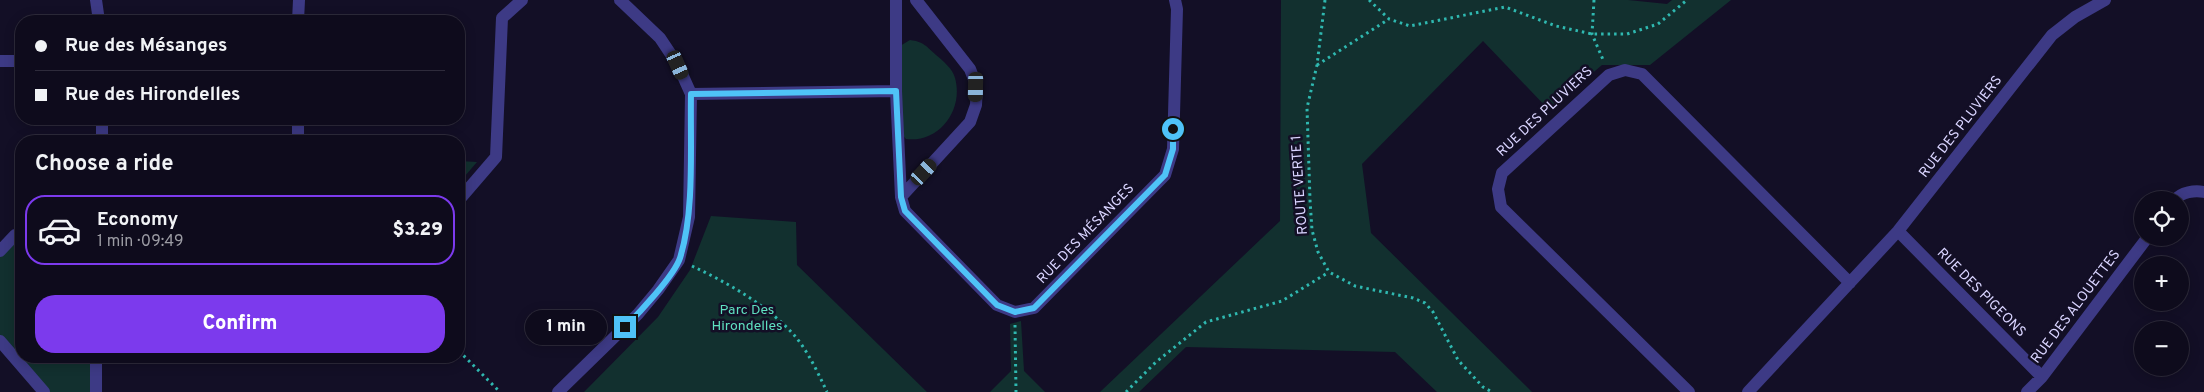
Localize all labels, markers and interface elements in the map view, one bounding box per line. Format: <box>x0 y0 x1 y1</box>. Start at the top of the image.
text: Rue des Mésanges <box>65 34 227 58</box>
car <box>665 48 690 82</box>
street label: RUE DES PLUVIERS <box>1494 63 1596 161</box>
car <box>968 72 983 102</box>
street label: RUE DES PLUVIERS <box>1916 73 2006 181</box>
text: Rue des Hirondelles <box>65 83 240 107</box>
route start <box>1162 118 1184 140</box>
street label: ROUTE VERTE 1 <box>1288 135 1312 235</box>
text: Choose a ride <box>35 151 173 178</box>
car <box>908 156 939 188</box>
street label: RUE DES MÉSANGES <box>1033 180 1138 288</box>
map controls <box>2134 191 2189 376</box>
button: locate <box>2134 191 2189 246</box>
icon: car <box>37 208 82 253</box>
text: Economy <box>97 208 178 232</box>
text: $3.29 <box>392 218 443 242</box>
text: 1 min · 09:49 <box>97 232 184 252</box>
street label: RUE DES PIGEONS <box>1933 245 2029 341</box>
street label: RUE DES ALOUETTES <box>2028 247 2124 367</box>
button: + <box>2134 256 2189 311</box>
button: Confirm <box>35 295 445 353</box>
park label: Parc Des Hirondelles <box>712 302 782 335</box>
callout: 1 min <box>525 310 608 344</box>
route end <box>614 316 636 338</box>
text: 1 min <box>546 317 586 337</box>
button: − <box>2134 321 2189 376</box>

